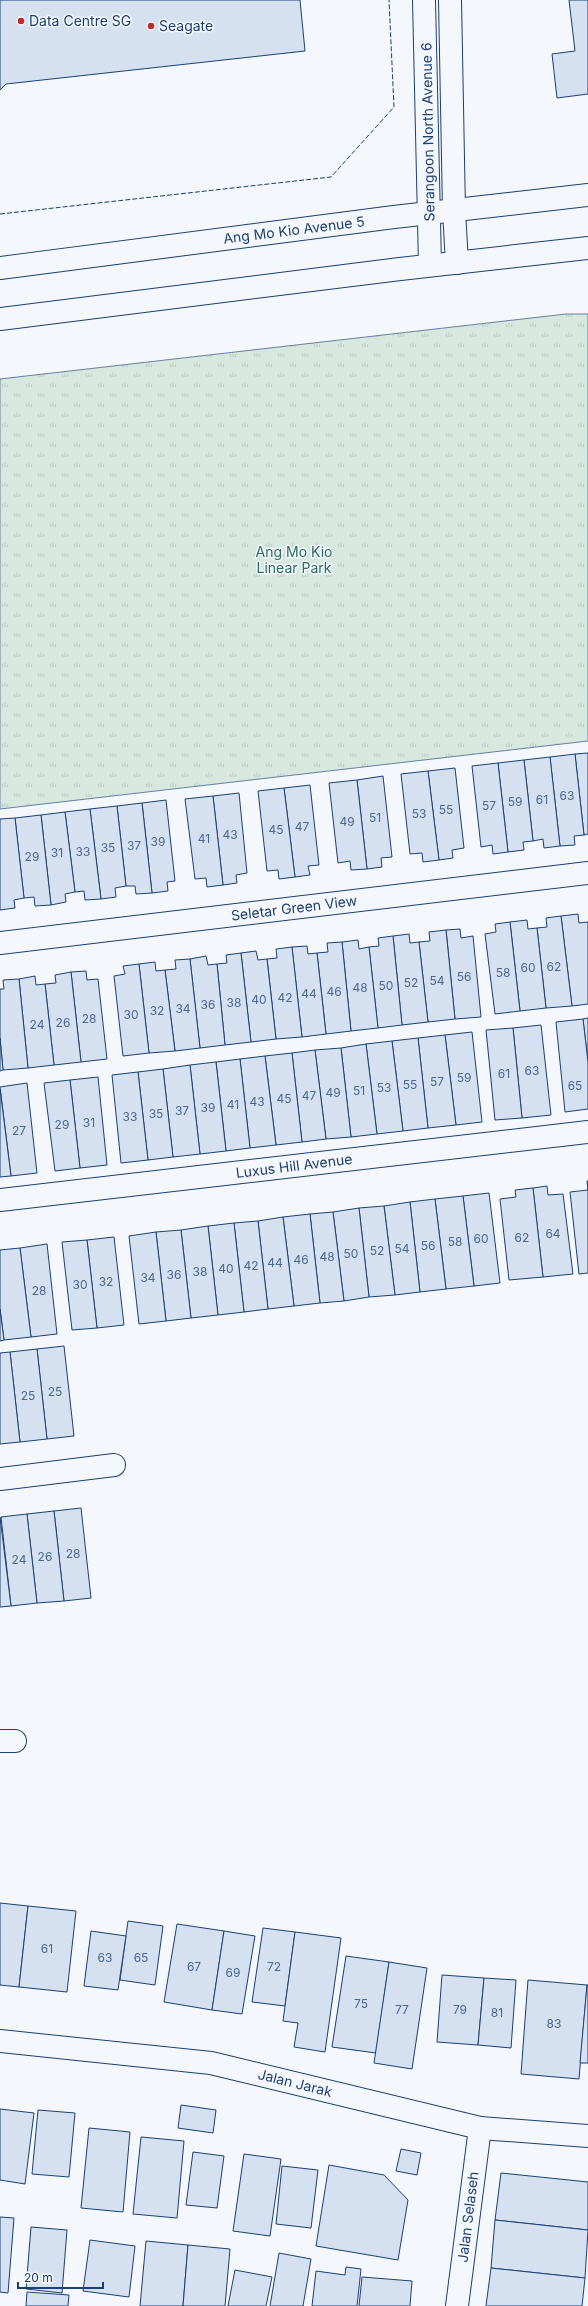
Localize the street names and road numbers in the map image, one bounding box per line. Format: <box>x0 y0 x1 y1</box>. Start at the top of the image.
street label: Serangoon North Avenue 6 <box>417 42 438 222</box>
street label: Ang Mo Kio Avenue 5 <box>222 212 366 247</box>
street label: Seletar Green View <box>230 891 358 924</box>
street label: Luxus Hill Avenue <box>235 1150 353 1181</box>
street label: Jalan Jarak <box>256 2065 334 2100</box>
street label: Jalan Selaseh <box>453 2170 482 2263</box>

